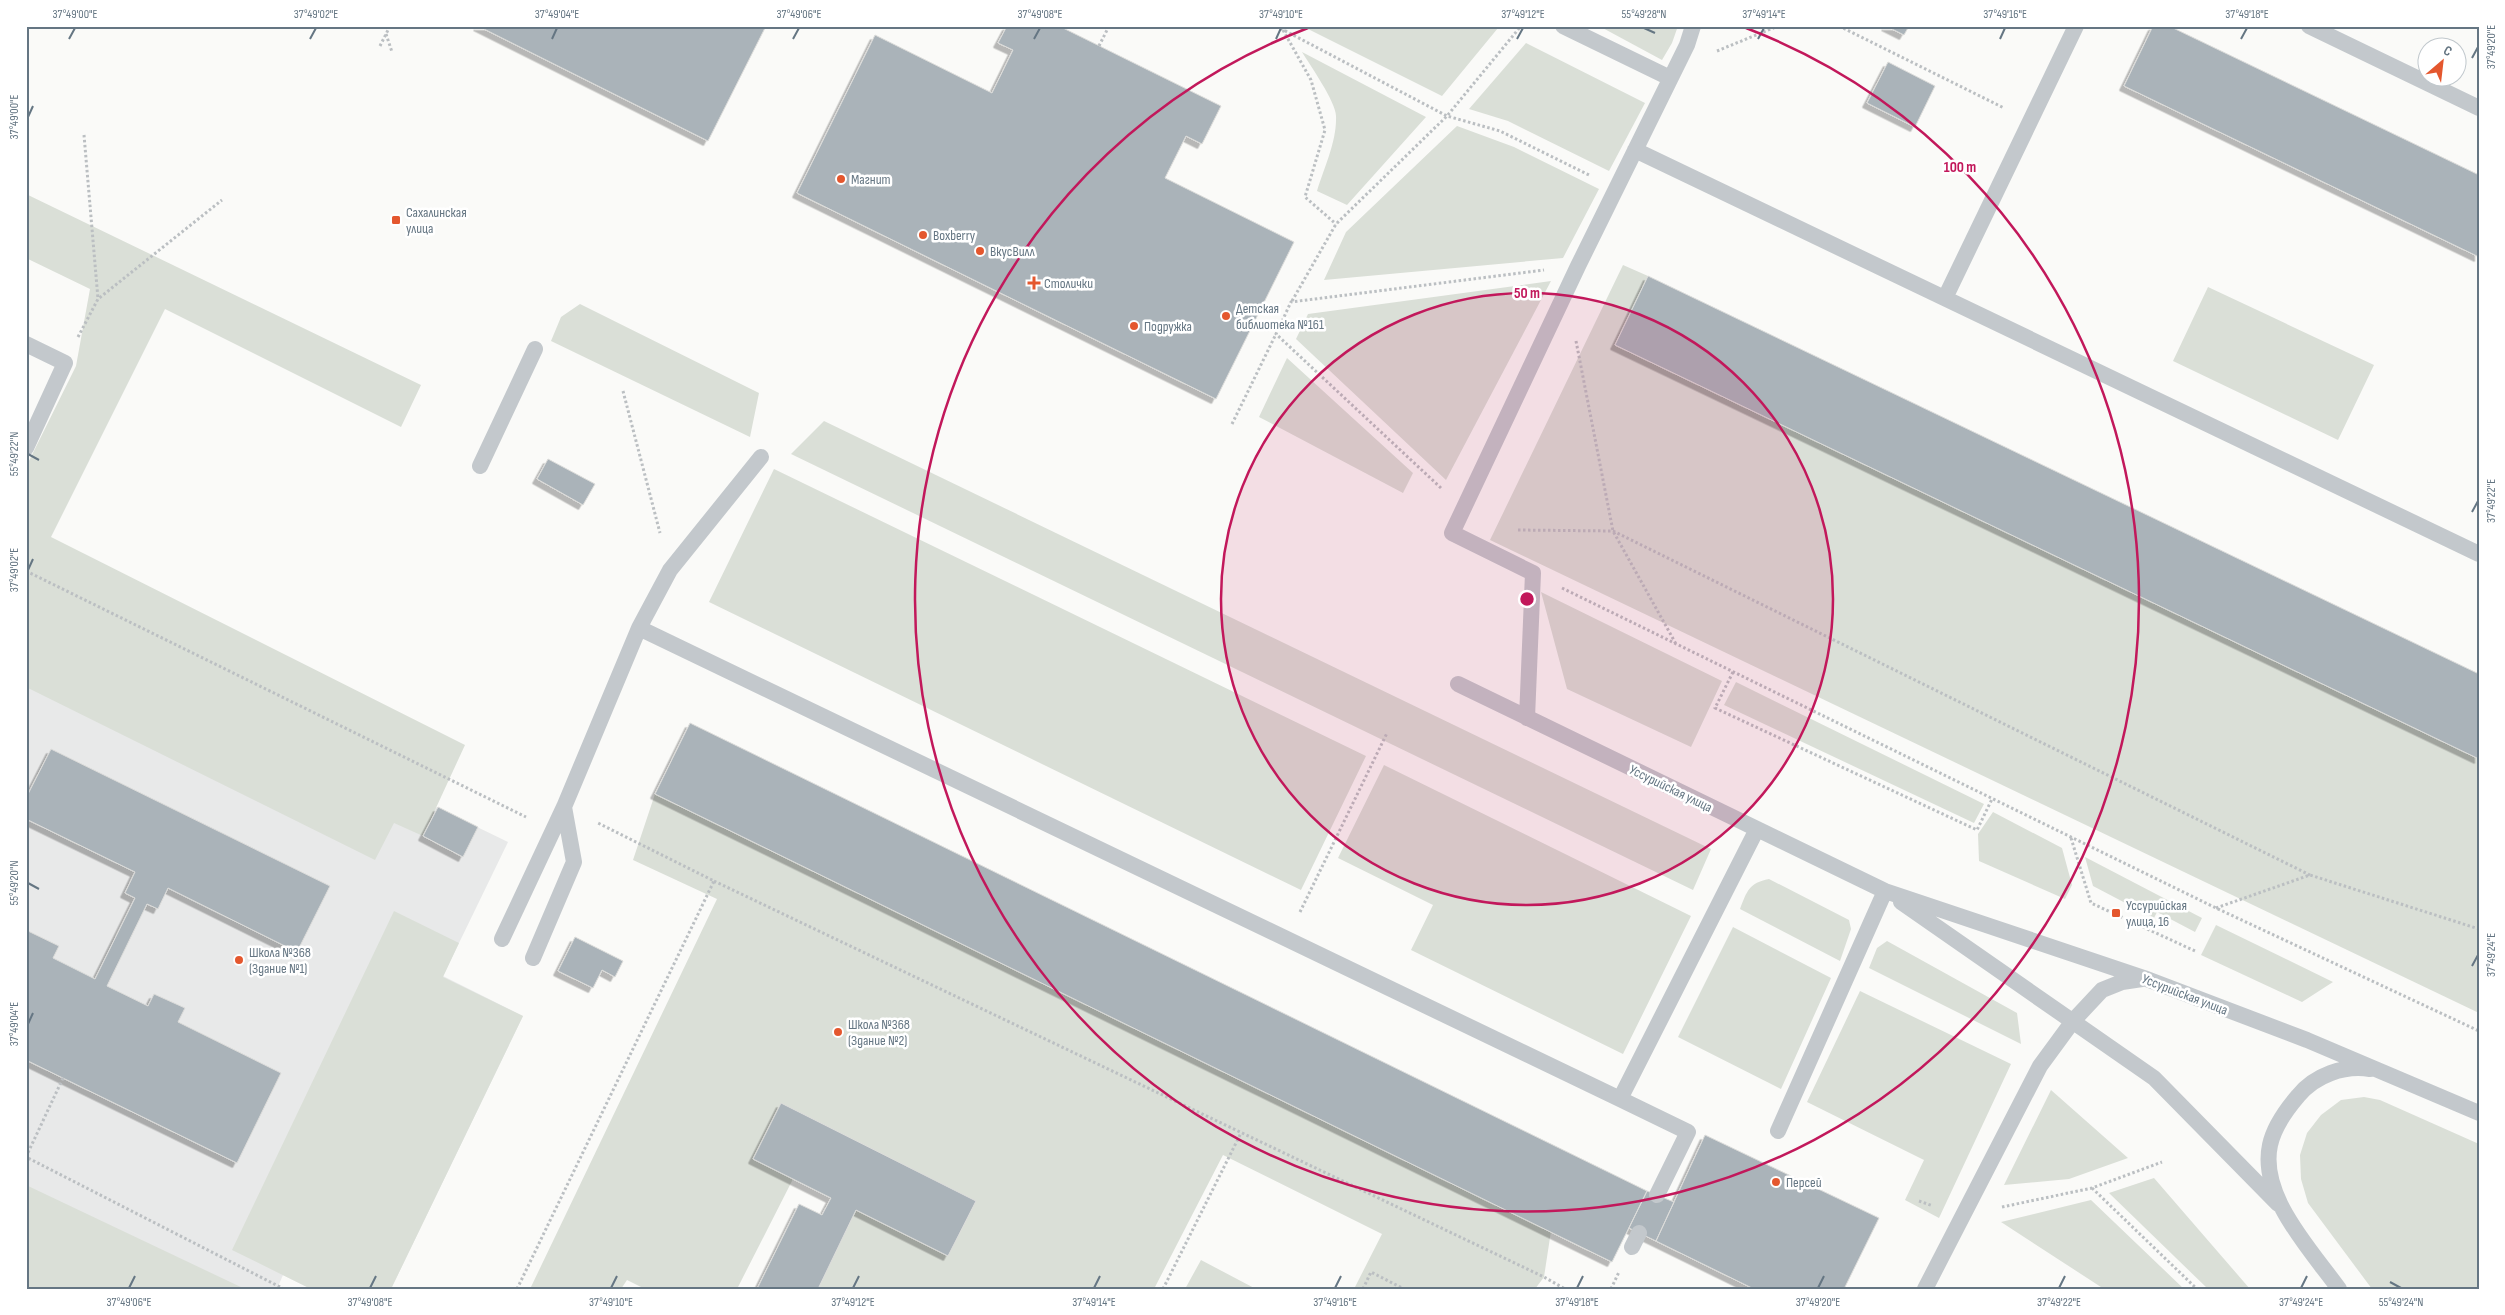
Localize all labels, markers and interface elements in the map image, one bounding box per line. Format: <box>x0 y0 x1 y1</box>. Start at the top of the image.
text: 37°49'00"E <box>53 7 98 22</box>
text: 37°49'02"E <box>294 7 338 22</box>
text: 37°49'04"E <box>535 7 579 22</box>
text: 37°49'06"E <box>777 7 821 22</box>
text: 37°49'08"E <box>1018 7 1062 22</box>
text: 37°49'10"E <box>1259 7 1303 22</box>
text: 37°49'12"E <box>1501 7 1545 22</box>
text: 55°49'28"N <box>1622 7 1666 22</box>
text: 37°49'14"E <box>1742 7 1786 22</box>
text: 37°49'16"E <box>1983 7 2027 22</box>
text: 37°49'18"E <box>2225 7 2269 22</box>
text: 37°49'20"E <box>2484 25 2499 69</box>
north arrow <box>2418 38 2468 88</box>
text: С <box>2441 42 2455 60</box>
text: 37°49'00"E <box>7 94 22 139</box>
text: 100 m <box>1944 158 1976 177</box>
place label: Магнит <box>851 171 891 188</box>
marker: Магнит <box>835 173 847 185</box>
place label: Сахалинская улица <box>406 204 467 237</box>
marker: Сахалинская улица <box>390 214 402 226</box>
place label: Boxberry <box>933 227 976 244</box>
marker: Boxberry <box>917 229 929 241</box>
place label: ВкусВилл <box>990 243 1035 260</box>
marker: ВкусВилл <box>974 245 986 257</box>
place label: Столички <box>1044 275 1093 292</box>
marker: Столички <box>1028 277 1040 289</box>
text: 50 m <box>1514 284 1540 303</box>
place label: Детская библиотека №161 <box>1236 300 1324 333</box>
marker: Детская библиотека №161 <box>1220 310 1232 322</box>
place label: Подружка <box>1144 318 1192 335</box>
marker: Подружка <box>1128 320 1140 332</box>
text: 55°49'22"N <box>7 432 22 476</box>
text: 37°49'22"E <box>2484 479 2499 523</box>
text: 37°49'02"E <box>7 548 22 592</box>
centre of rings <box>1518 590 1536 608</box>
street label: Уссурийская улица <box>1626 761 1715 816</box>
text: 55°49'20"N <box>7 860 22 906</box>
place label: Уссурийская улица, 16 <box>2126 897 2187 930</box>
marker: Уссурийская улица, 16 <box>2110 907 2122 919</box>
text: 37°49'24"E <box>2484 933 2499 977</box>
place label: Школа №368 (Здание №1) <box>249 944 311 977</box>
marker: Школа №368 (Здание №1) <box>233 954 245 966</box>
street label: Уссурийская улица <box>2140 970 2230 1019</box>
text: 37°49'04"E <box>7 1002 22 1046</box>
place label: Школа №368 (Здание №2) <box>848 1016 910 1049</box>
marker: Школа №368 (Здание №2) <box>832 1026 844 1038</box>
place label: Персей <box>1786 1174 1822 1191</box>
marker: Персей <box>1770 1176 1782 1188</box>
text: 37°49'06"E <box>107 1295 151 1310</box>
text: 37°49'08"E <box>348 1295 392 1310</box>
text: 37°49'10"E <box>589 1295 633 1310</box>
text: 37°49'12"E <box>831 1295 875 1310</box>
text: 37°49'14"E <box>1072 1295 1116 1310</box>
text: 37°49'16"E <box>1313 1295 1357 1310</box>
text: 37°49'18"E <box>1555 1295 1599 1310</box>
text: 37°49'20"E <box>1796 1295 1840 1310</box>
text: 37°49'22"E <box>2037 1295 2081 1310</box>
text: 37°49'24"E <box>2279 1295 2323 1310</box>
text: 55°49'24"N <box>2379 1295 2423 1310</box>

